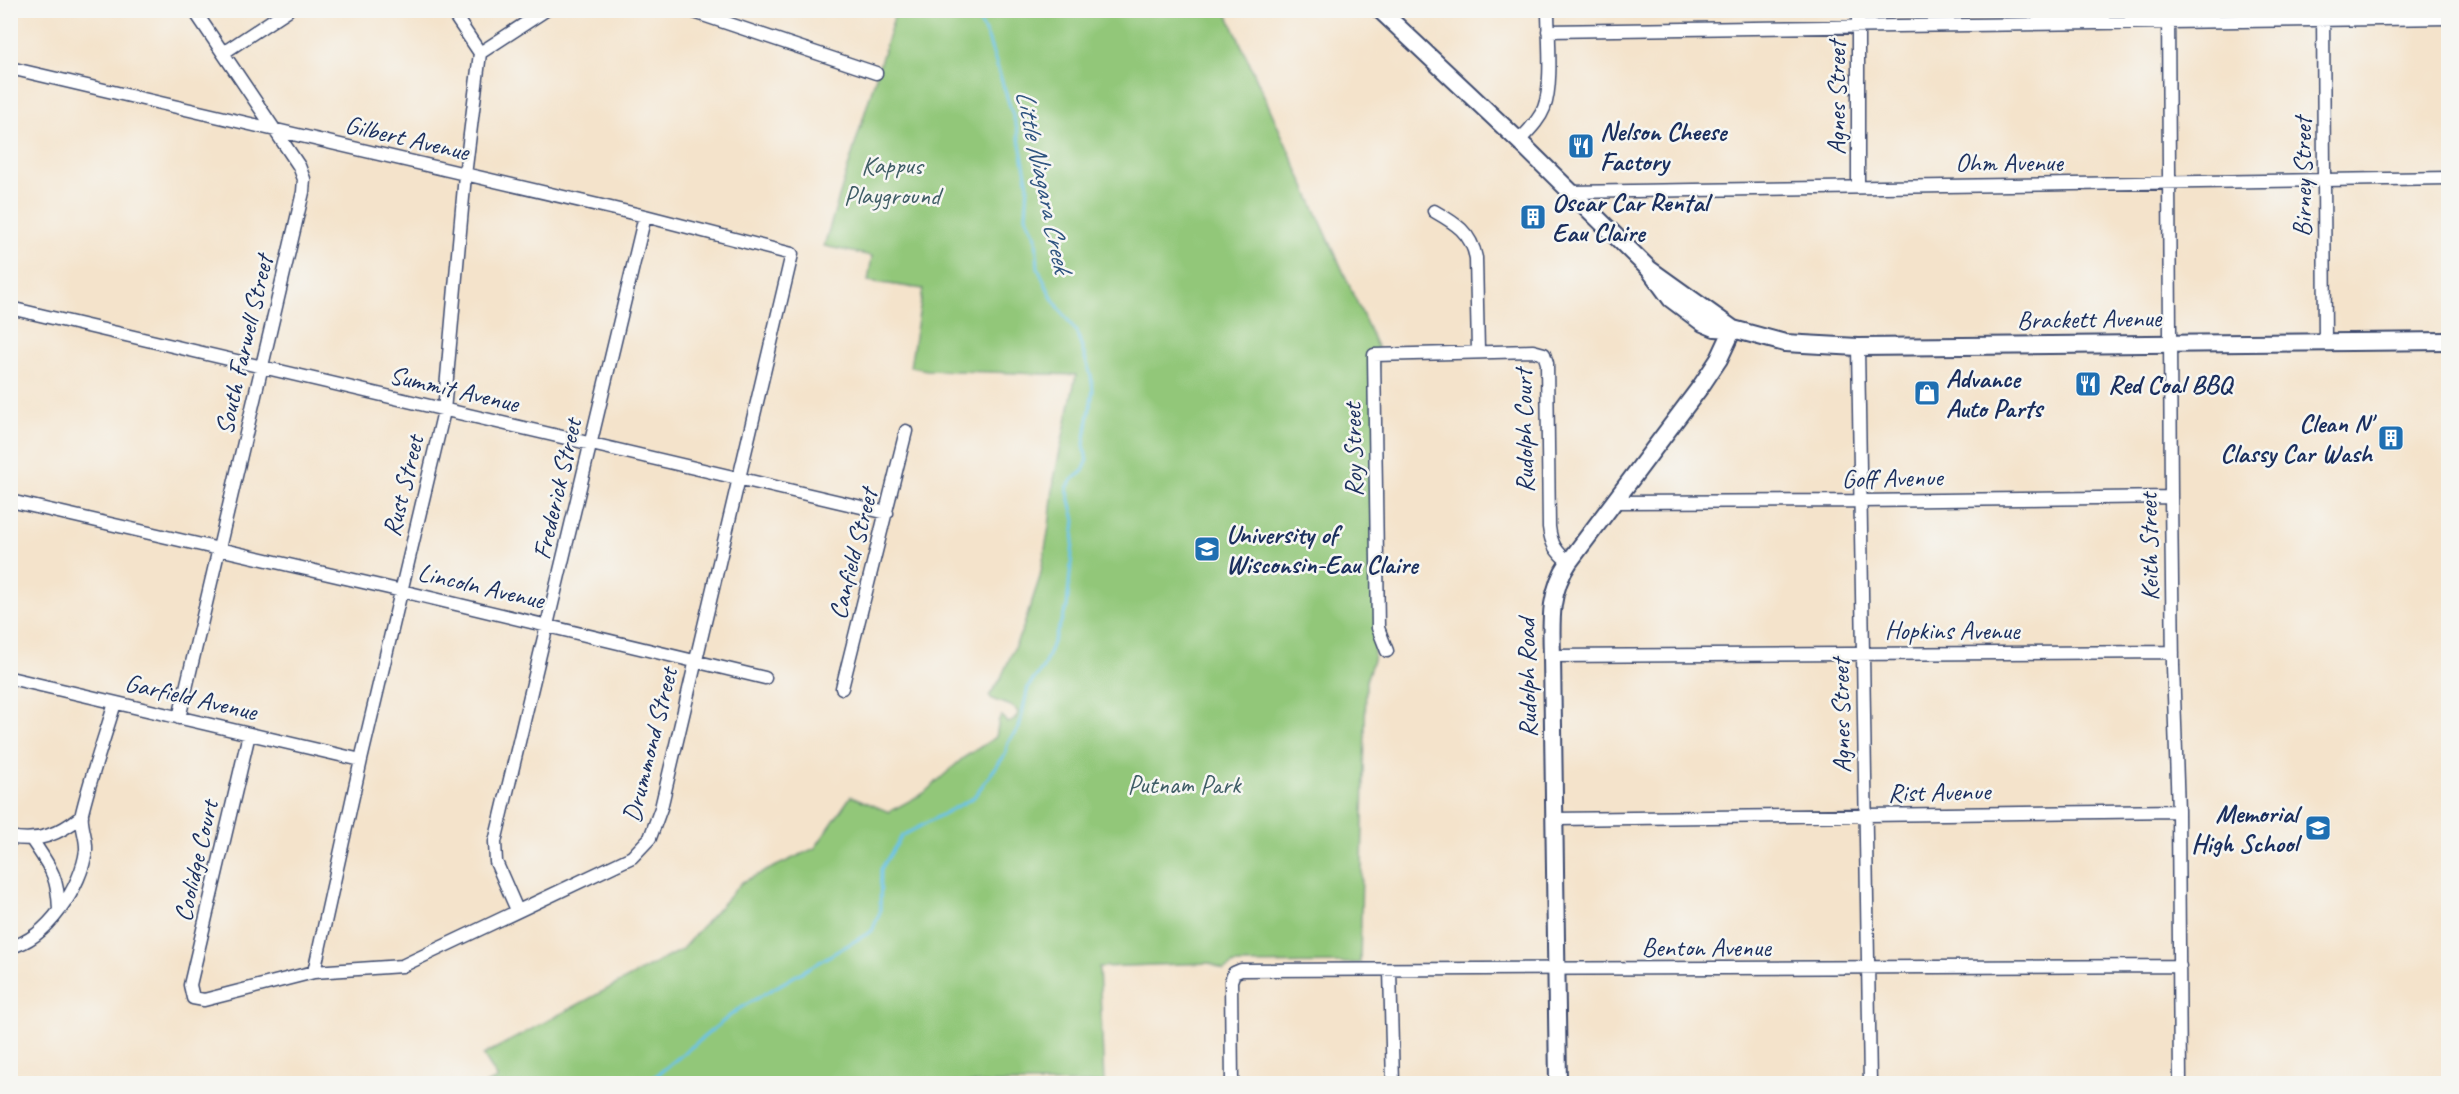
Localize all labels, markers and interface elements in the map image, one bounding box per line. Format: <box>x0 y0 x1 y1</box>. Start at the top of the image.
street label: Agnes Street <box>1820 37 1853 155</box>
water label: Little Niagara Creek <box>1008 87 1081 280</box>
street label: Gilbert Avenue <box>342 108 474 169</box>
street label: Birney Street <box>2286 114 2319 237</box>
place label: Nelson Cheese Factory <box>1600 115 1729 178</box>
restaurant icon: Nelson Cheese Factory <box>1566 131 1596 161</box>
street label: Ohm Avenue <box>1955 146 2064 179</box>
park label: Kappus Playground <box>844 149 944 212</box>
place label: Oscar Car Rental Eau Claire <box>1552 186 1714 249</box>
building icon: Oscar Car Rental Eau Claire <box>1518 202 1548 232</box>
street label: South Farwell Street <box>207 249 281 438</box>
street label: Brackett Avenue <box>2017 301 2163 337</box>
street label: Summit Avenue <box>386 358 523 420</box>
place label: Advance Auto Parts <box>1946 362 2045 425</box>
street label: Rudolph Court <box>1506 365 1542 493</box>
place label: Red Coal BBQ <box>2108 368 2234 401</box>
restaurant icon: Red Coal BBQ <box>2073 369 2103 399</box>
shop icon: Advance Auto Parts <box>1912 378 1942 408</box>
street label: Roy Street <box>1336 400 1370 497</box>
place label: Clean N' Classy Car Wash <box>2220 407 2377 470</box>
street label: Frederick Street <box>525 413 590 563</box>
building icon: Clean N' Classy Car Wash <box>2376 423 2406 453</box>
street label: Rust Street <box>375 430 432 540</box>
street label: Goff Avenue <box>1841 461 1945 495</box>
street label: Canfield Street <box>821 482 886 623</box>
street label: Keith Street <box>2132 490 2166 601</box>
place label: University of Wisconsin-Eau Claire <box>1226 518 1420 581</box>
school or university icon: University of Wisconsin-Eau Claire <box>1192 534 1222 564</box>
street label: Lincoln Avenue <box>415 555 549 617</box>
street label: Rudolph Road <box>1509 614 1545 738</box>
street label: Hopkins Avenue <box>1885 614 2021 647</box>
street label: Agnes Street <box>1823 655 1858 773</box>
street label: Drummond Street <box>615 662 686 826</box>
street label: Garfield Avenue <box>122 666 262 729</box>
park label: Putnam Park <box>1127 768 1242 801</box>
street label: Rist Avenue <box>1887 775 1993 809</box>
street label: Coolidge Court <box>166 795 226 925</box>
place label: Memorial High School <box>2191 797 2303 860</box>
school or university icon: Memorial High School <box>2303 813 2333 843</box>
street label: Benton Avenue <box>1641 931 1772 964</box>

